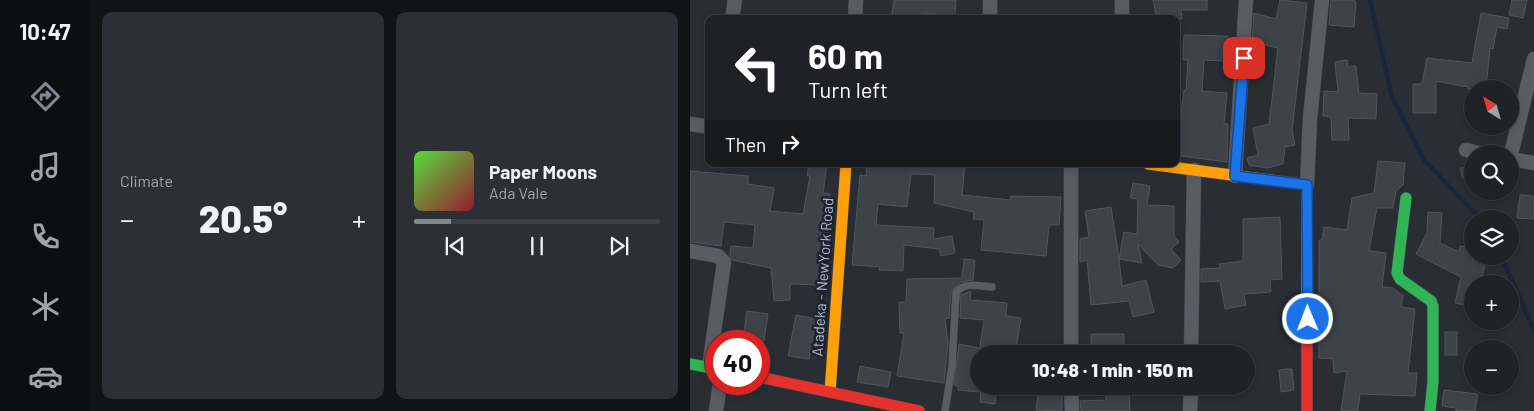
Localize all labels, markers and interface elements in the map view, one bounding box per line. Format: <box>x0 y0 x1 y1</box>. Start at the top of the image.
text: 10:47 <box>20 18 70 44</box>
text: 60 m <box>808 34 883 76</box>
icon: left <box>725 35 790 100</box>
pin <box>1223 37 1265 79</box>
icon: arrive <box>1230 44 1258 72</box>
text: Turn left <box>808 76 888 102</box>
icon: directions <box>28 79 63 114</box>
north arrow <box>1464 80 1519 135</box>
map controls <box>1464 80 1519 395</box>
icon: right <box>776 130 804 158</box>
text: Then <box>725 133 766 156</box>
button: search <box>1464 145 1519 200</box>
icon: music <box>28 149 63 184</box>
text: Paper Moons <box>489 160 597 183</box>
text: Climate <box>120 171 173 190</box>
text: Ada Vale <box>489 183 548 202</box>
text: 20.5° <box>199 195 287 241</box>
street label: Atadeka - NewYork Road <box>807 197 837 357</box>
text: − <box>120 202 134 236</box>
text: + <box>352 202 366 236</box>
button: layers <box>1464 210 1519 265</box>
icon: phone <box>28 219 63 254</box>
icon: previous <box>441 232 469 260</box>
icon: pause <box>523 232 551 260</box>
icon: next <box>605 232 633 260</box>
button: + <box>1464 275 1519 330</box>
icon: climate <box>28 289 63 324</box>
position arrow <box>1281 292 1333 344</box>
speed limit sign: 40 <box>705 330 770 395</box>
button: − <box>1464 340 1519 395</box>
text: 10:48 · 1 min · 150 m <box>1032 358 1193 381</box>
icon: car <box>28 359 63 394</box>

